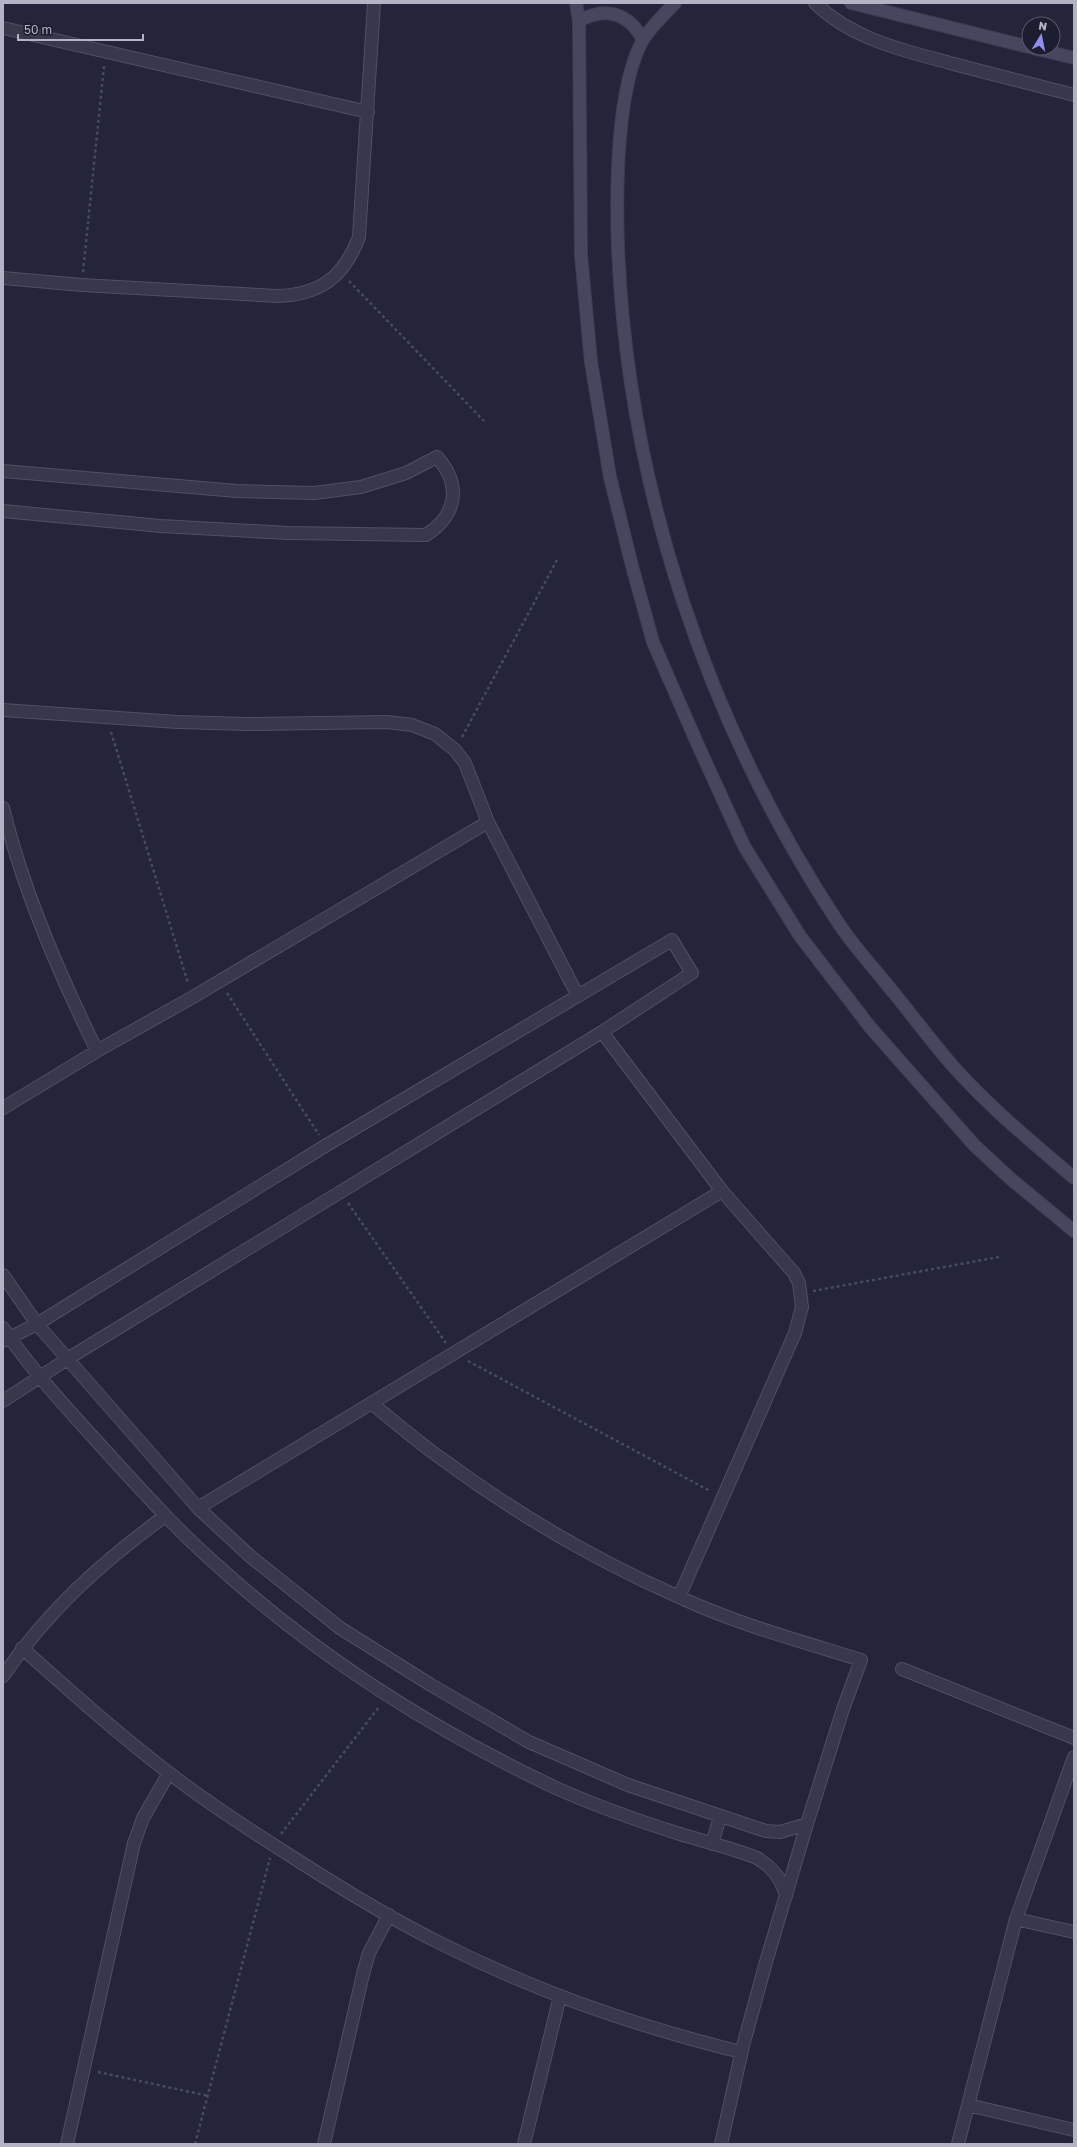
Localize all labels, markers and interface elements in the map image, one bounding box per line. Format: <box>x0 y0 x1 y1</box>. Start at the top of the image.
scale bar <box>18 16 143 42</box>
north arrow <box>1021 16 1061 56</box>
text: N <box>1038 19 1048 33</box>
text: 50 m <box>24 22 52 37</box>

